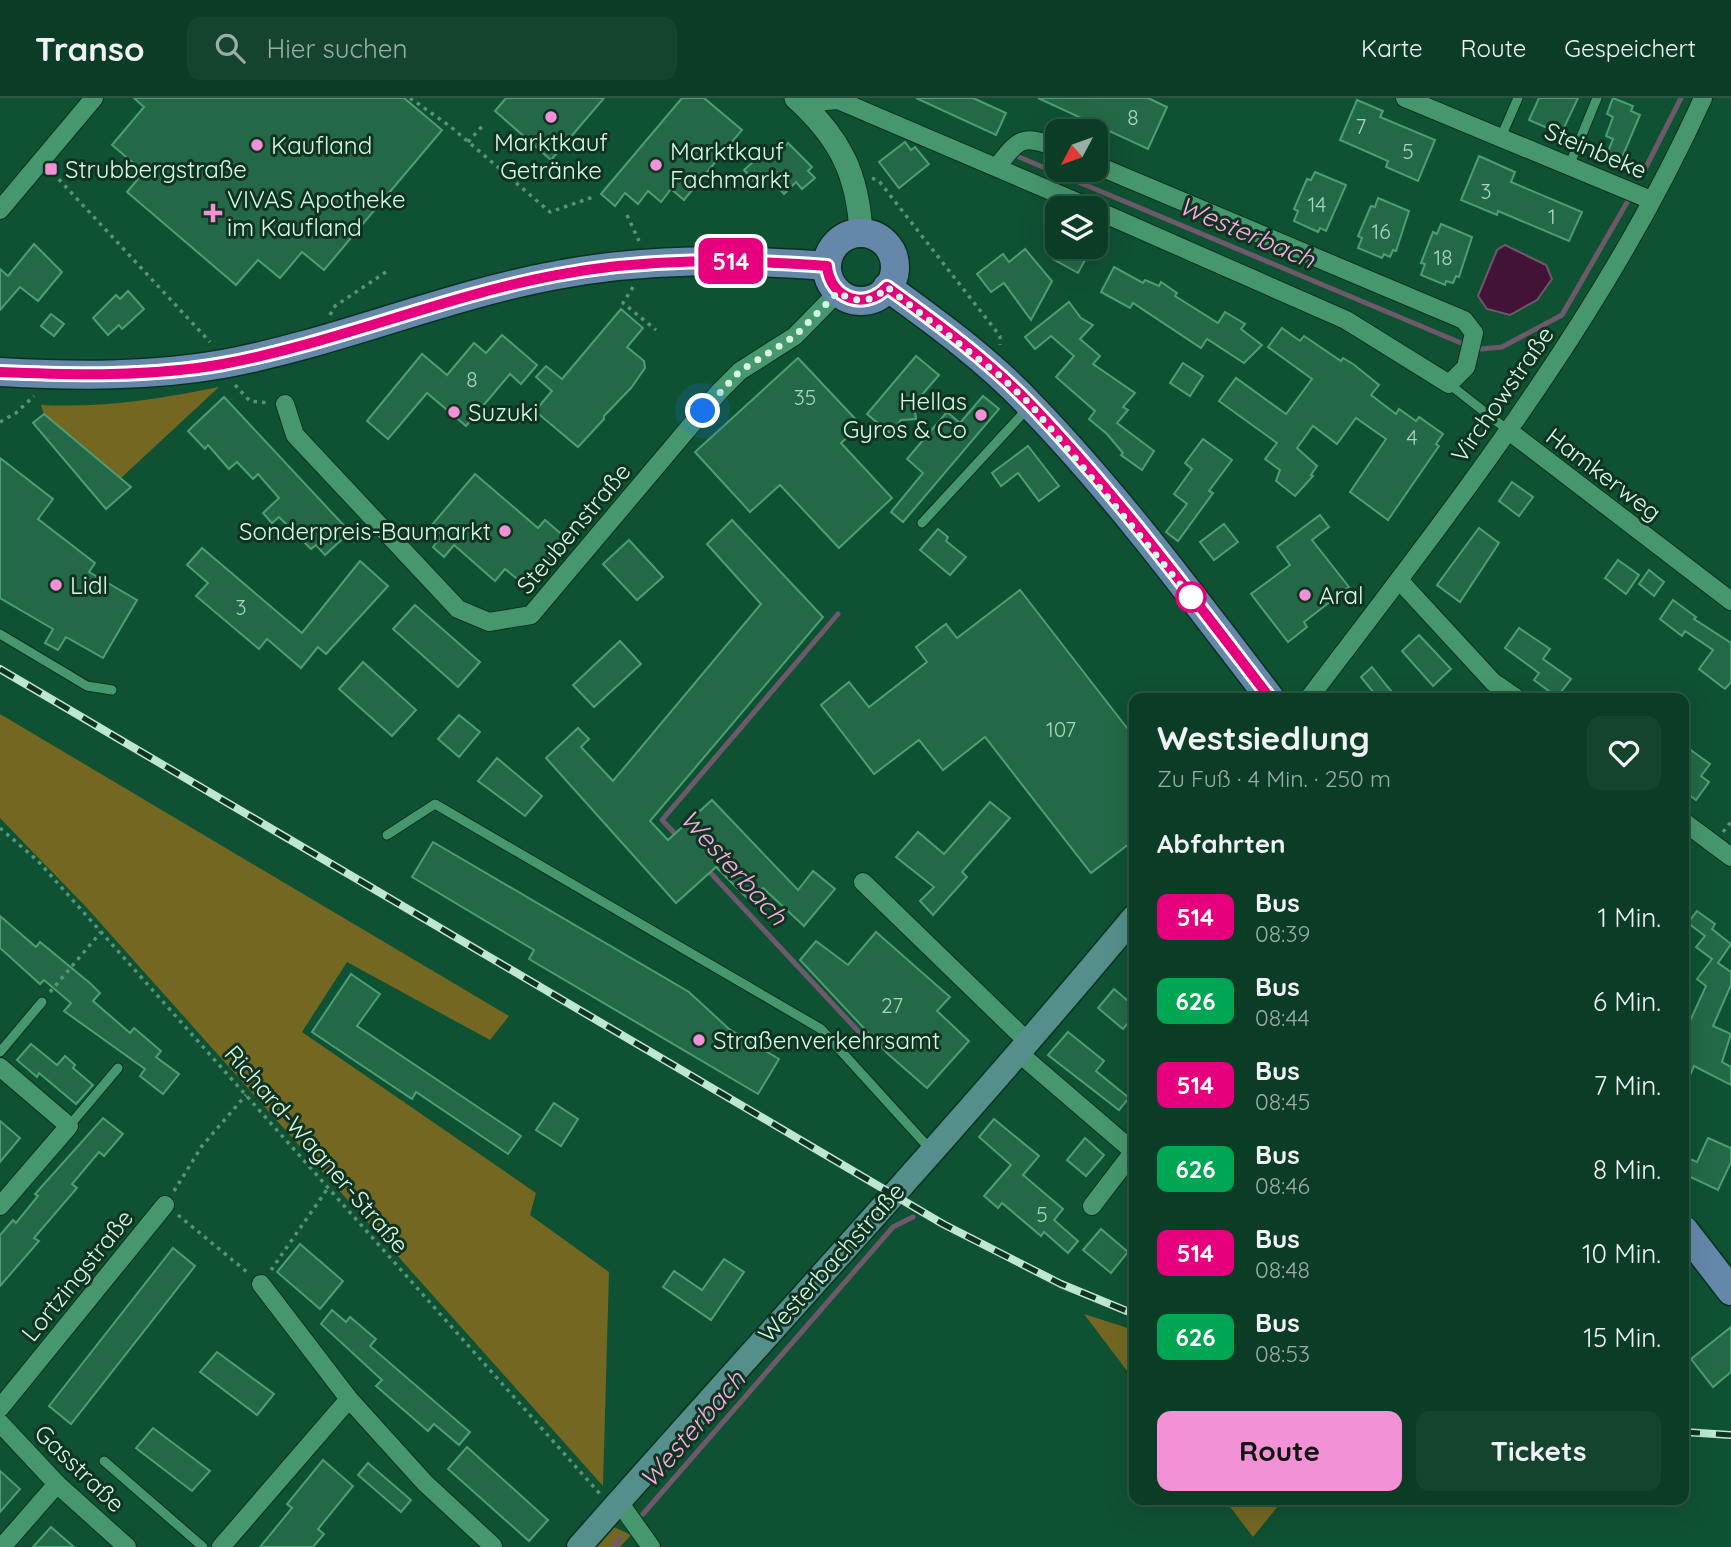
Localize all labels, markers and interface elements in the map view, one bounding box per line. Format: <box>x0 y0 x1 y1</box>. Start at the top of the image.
search box <box>187 17 677 80</box>
text: Transo <box>35 28 145 69</box>
icon: search <box>211 29 249 67</box>
text: Hier suchen <box>267 32 408 65</box>
text: Karte <box>1361 33 1423 63</box>
text: Route <box>1461 33 1526 63</box>
text: Gespeichert <box>1564 33 1696 63</box>
house number: 8 <box>1127 104 1139 130</box>
marker: Marktkauf Getränke <box>543 109 559 125</box>
house number: 7 <box>1356 113 1367 139</box>
street label: Steinbeke <box>1540 115 1652 185</box>
north arrow <box>1045 119 1108 182</box>
map controls <box>1045 119 1108 259</box>
place label: Marktkauf Getränke <box>494 127 608 185</box>
place label: Kaufland <box>271 130 372 160</box>
place label: Marktkauf Fachmarkt <box>670 136 790 194</box>
marker: Kaufland <box>249 137 265 153</box>
house number: 5 <box>1402 138 1414 164</box>
place label: Strubbergstraße <box>65 154 247 184</box>
marker: Marktkauf Fachmarkt <box>648 157 664 173</box>
marker: Strubbergstraße <box>43 161 59 177</box>
house number: 3 <box>1480 178 1492 204</box>
place label: VIVAS Apotheke im Kaufland <box>227 184 405 242</box>
water label: Westerbach <box>1174 189 1321 276</box>
house number: 14 <box>1308 191 1326 217</box>
button: layers <box>1045 196 1108 259</box>
house number: 1 <box>1548 203 1556 229</box>
marker: VIVAS Apotheke im Kaufland <box>205 205 221 221</box>
house number: 16 <box>1371 218 1391 244</box>
line badge: 514 <box>691 238 771 284</box>
house number: 18 <box>1433 244 1453 270</box>
text: 514 <box>712 246 750 276</box>
street label: Virchowstraße <box>1444 320 1560 468</box>
house number: 8 <box>466 366 478 392</box>
house number: 35 <box>794 384 816 410</box>
place label: Hellas Gyros & Co <box>843 386 967 444</box>
your location <box>685 393 720 428</box>
place label: Suzuki <box>468 397 538 427</box>
marker: Suzuki <box>446 404 462 420</box>
marker: Hellas Gyros & Co <box>973 407 989 423</box>
street label: Hamkerweg <box>1540 421 1668 527</box>
house number: 4 <box>1406 424 1418 450</box>
street label: Steubenstraße <box>510 456 636 600</box>
place label: Sonderpreis-Baumarkt <box>239 516 491 546</box>
marker: Sonderpreis-Baumarkt <box>497 523 513 539</box>
place label: Lidl <box>70 570 108 600</box>
marker: Lidl <box>48 577 64 593</box>
place label: Aral <box>1319 580 1364 610</box>
unlabelled marker <box>1176 582 1206 612</box>
marker: Aral <box>1297 587 1313 603</box>
house number: 3 <box>235 594 247 620</box>
house number: 107 <box>1046 716 1076 742</box>
button: heart <box>1587 716 1661 790</box>
text: Westsiedlung <box>1157 717 1370 758</box>
text: Zu Fuß · 4 Min. · 250 m <box>1157 764 1391 793</box>
water label: Westerbach <box>673 802 796 933</box>
text: Abfahrten <box>1157 827 1286 860</box>
text: Bus <box>1255 886 1300 919</box>
text: 1 Min. <box>1597 901 1661 934</box>
text: 514 <box>1177 902 1214 932</box>
text: 08:39 <box>1255 919 1310 948</box>
text: Bus <box>1255 970 1300 1003</box>
text: 6 Min. <box>1593 985 1661 1018</box>
text: 626 <box>1175 986 1216 1016</box>
house number: 27 <box>881 992 903 1018</box>
text: 08:44 <box>1255 1003 1310 1032</box>
place label: Straßenverkehrsamt <box>713 1025 940 1055</box>
marker: Straßenverkehrsamt <box>691 1032 707 1048</box>
street label: Richard-Wagner-Straße <box>218 1039 416 1259</box>
text: Bus <box>1255 1054 1300 1087</box>
text: 7 Min. <box>1594 1069 1661 1102</box>
text: 514 <box>1177 1070 1214 1100</box>
text: 08:45 <box>1255 1087 1310 1116</box>
text: Bus <box>1255 1138 1300 1171</box>
text: 8 Min. <box>1593 1153 1661 1186</box>
text: 626 <box>1175 1154 1216 1184</box>
text: 08:46 <box>1255 1171 1310 1200</box>
street label: Westerbachstraße <box>751 1176 911 1348</box>
house number: 5 <box>1036 1201 1048 1227</box>
street label: Lortzingstraße <box>15 1203 139 1347</box>
text: Bus <box>1255 1222 1300 1255</box>
text: 10 Min. <box>1582 1237 1661 1270</box>
text: 514 <box>1177 1238 1214 1268</box>
text: 08:48 <box>1255 1255 1310 1284</box>
text: Bus <box>1255 1306 1300 1339</box>
text: 15 Min. <box>1583 1321 1661 1354</box>
text: 626 <box>1175 1322 1216 1352</box>
text: 08:53 <box>1255 1339 1310 1368</box>
water label: Westerbach <box>632 1363 753 1494</box>
button: Route <box>1157 1411 1402 1491</box>
button: Tickets <box>1416 1411 1661 1491</box>
street label: Gasstraße <box>29 1418 131 1518</box>

